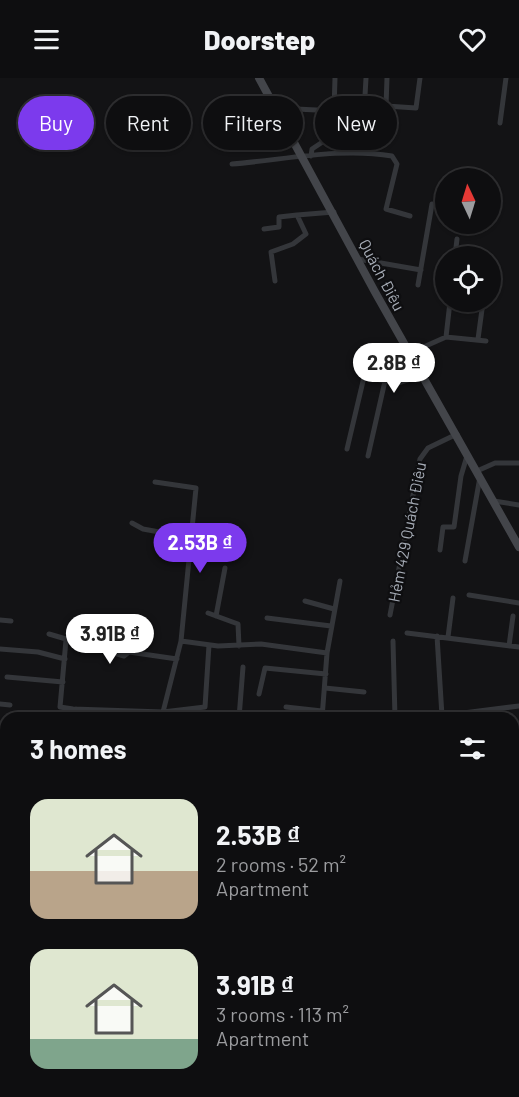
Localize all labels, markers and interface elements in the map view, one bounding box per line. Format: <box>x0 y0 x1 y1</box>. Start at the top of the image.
icon: menu <box>30 23 63 56</box>
text: Doorstep <box>204 23 315 55</box>
icon: heart <box>456 23 489 56</box>
chip: Buy <box>18 96 94 150</box>
chip: Rent <box>106 96 191 150</box>
chip: Filters <box>203 96 303 150</box>
chip: New <box>315 96 397 150</box>
north arrow <box>435 168 501 234</box>
map controls <box>435 168 501 312</box>
street label: Quách Điêu <box>356 236 409 314</box>
button: locate <box>435 246 501 312</box>
pin: 2.8B ₫ <box>345 343 443 394</box>
text: 2.8B ₫ <box>367 350 421 374</box>
street label: Hẻm 429 Quách Điêu <box>384 460 429 604</box>
pin: 2.53B ₫ <box>145 523 255 574</box>
text: 2.53B ₫ <box>168 530 232 554</box>
pin: 3.91B ₫ <box>55 614 165 665</box>
text: 3.91B ₫ <box>80 621 140 645</box>
icon: filters <box>456 732 489 765</box>
text: 3 homes <box>30 733 127 764</box>
text: 2.53B ₫ <box>216 819 300 850</box>
icon: home <box>78 823 150 895</box>
text: 2 rooms · 52 m² <box>216 852 346 876</box>
text: Apartment <box>216 876 309 900</box>
text: 3.91B ₫ <box>216 969 294 1000</box>
icon: home <box>78 973 150 1045</box>
text: 3 rooms · 113 m² <box>216 1002 349 1026</box>
text: Apartment <box>216 1026 309 1050</box>

